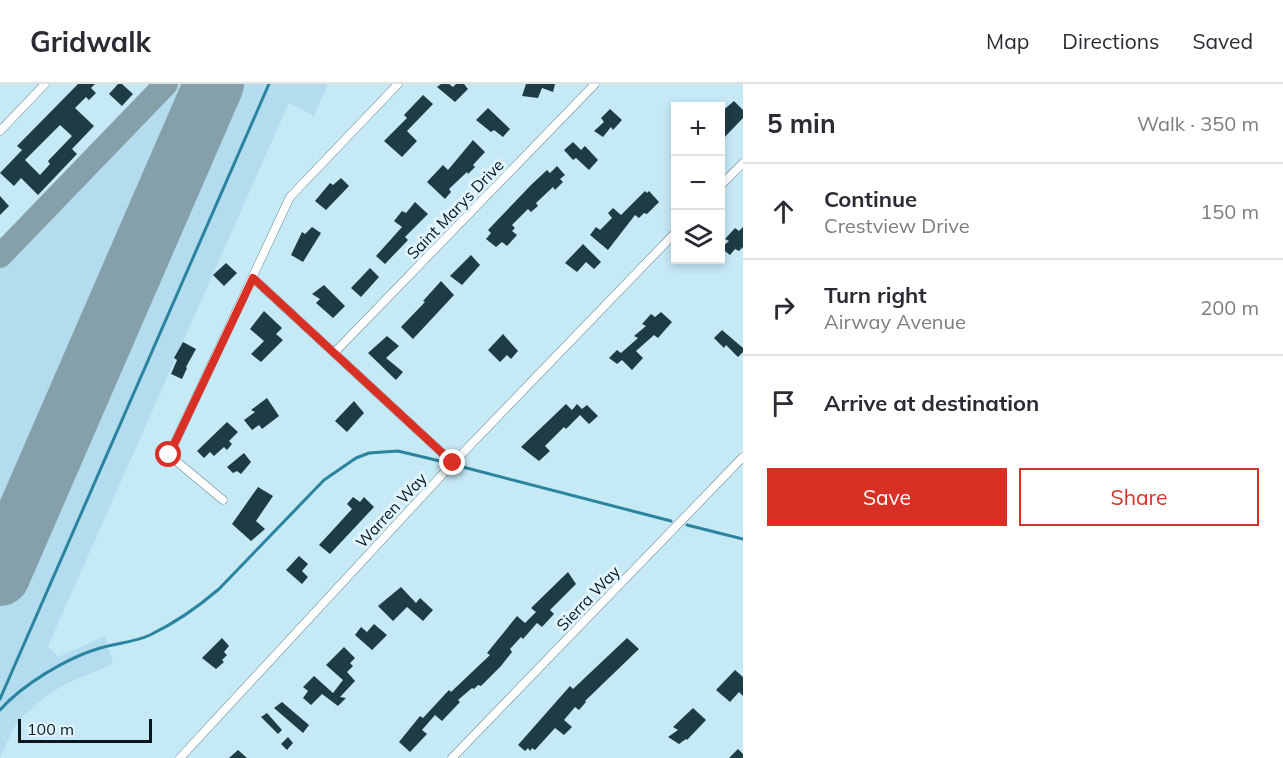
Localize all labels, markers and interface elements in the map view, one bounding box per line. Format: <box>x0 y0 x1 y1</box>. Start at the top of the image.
text: Gridwalk <box>30 24 151 59</box>
text: Map <box>986 28 1029 54</box>
text: Directions <box>1062 28 1159 54</box>
text: Saved <box>1192 28 1253 54</box>
map controls <box>671 102 725 264</box>
button: + <box>671 102 725 156</box>
text: 5 min <box>767 107 836 140</box>
text: Walk · 350 m <box>1137 111 1259 136</box>
street label: Saint Marys Drive <box>402 155 508 263</box>
button: − <box>671 156 725 210</box>
text: Continue <box>824 185 917 213</box>
icon: ahead <box>767 195 800 228</box>
text: 150 m <box>1200 199 1259 224</box>
button: layers <box>671 210 725 264</box>
text: Crestview Drive <box>824 213 970 238</box>
text: Turn right <box>824 281 927 309</box>
icon: right <box>767 291 800 324</box>
text: 200 m <box>1200 295 1259 320</box>
text: Airway Avenue <box>824 309 966 334</box>
icon: arrive <box>767 387 800 420</box>
text: Arrive at destination <box>824 389 1039 417</box>
route start <box>155 441 181 467</box>
route end <box>439 449 465 475</box>
street label: Warren Way <box>351 468 431 552</box>
button: Save <box>767 468 1007 526</box>
button: Share <box>1019 468 1259 526</box>
street label: Sierra Way <box>552 561 624 635</box>
scale bar <box>18 716 152 744</box>
text: 100 m <box>27 719 74 739</box>

